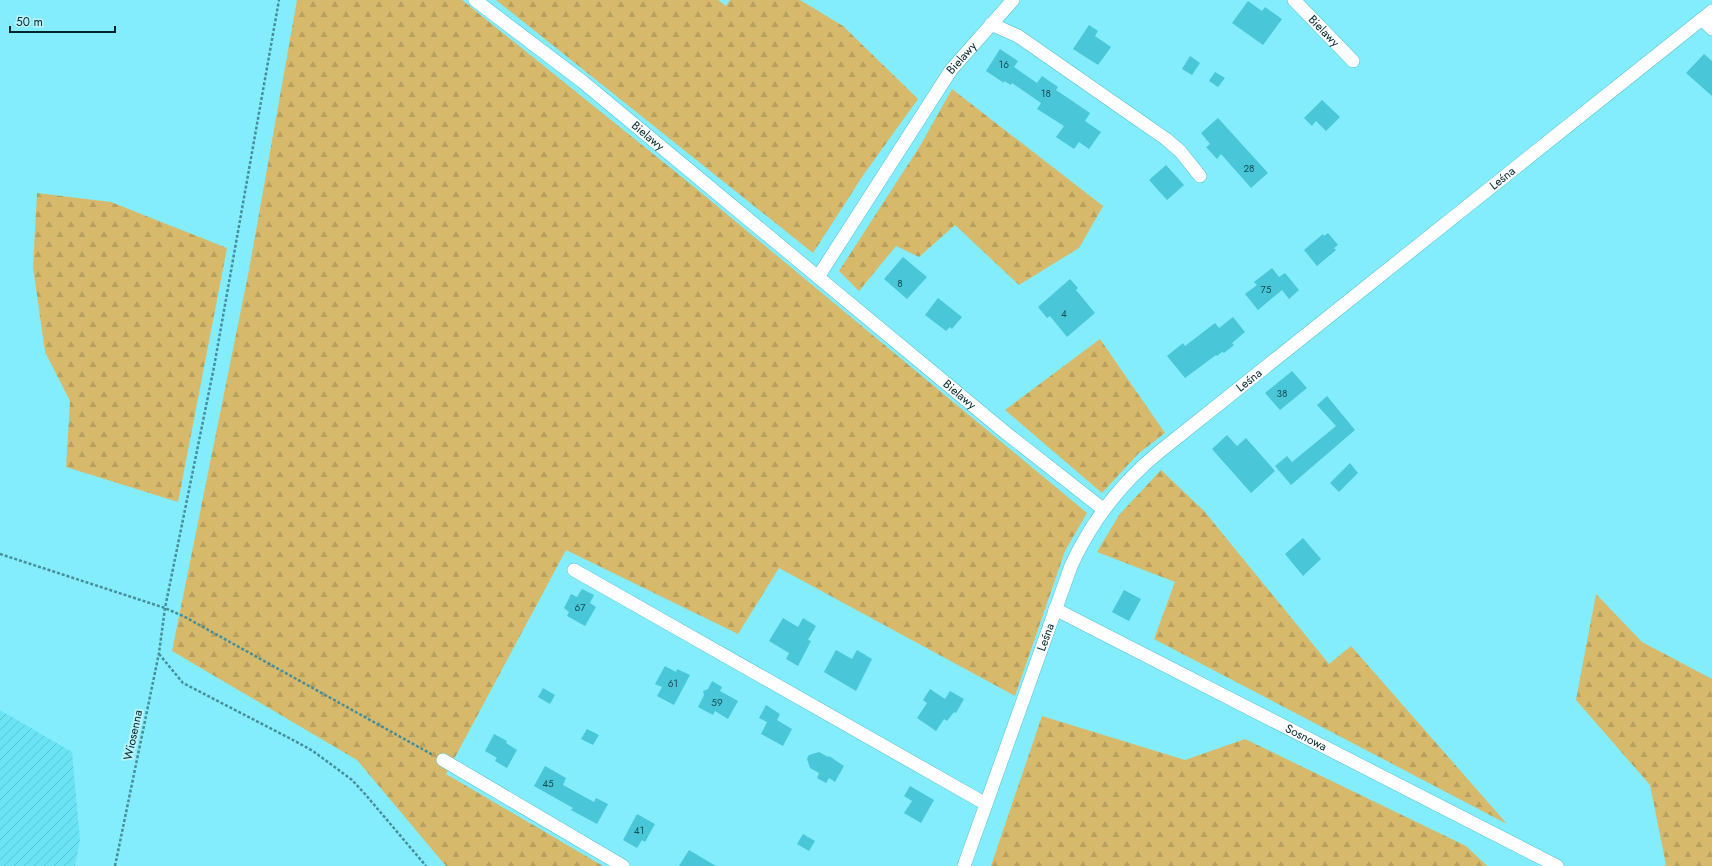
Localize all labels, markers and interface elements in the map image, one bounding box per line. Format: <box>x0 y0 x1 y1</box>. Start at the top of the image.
scale bar <box>10 8 115 34</box>
street label: Bielawy <box>1304 11 1344 51</box>
text: 50 m <box>16 13 43 31</box>
street label: Bielawy <box>942 37 981 78</box>
house number: 16 <box>999 57 1009 72</box>
house number: 18 <box>1041 86 1051 101</box>
street label: Bielawy <box>627 117 669 156</box>
house number: 28 <box>1243 161 1255 176</box>
street label: Leśna <box>1486 162 1519 194</box>
house number: 8 <box>897 276 903 291</box>
house number: 75 <box>1261 282 1272 297</box>
house number: 4 <box>1061 306 1067 321</box>
street label: Leśna <box>1232 364 1266 396</box>
street label: Bielawy <box>939 375 981 414</box>
house number: 38 <box>1277 386 1287 401</box>
house number: 67 <box>574 600 586 615</box>
street label: Leśna <box>1032 620 1059 654</box>
house number: 61 <box>668 676 678 691</box>
house number: 59 <box>711 695 723 710</box>
street label: Wiosenna <box>119 708 147 762</box>
street label: Sosnowa <box>1282 719 1330 756</box>
house number: 45 <box>542 776 554 791</box>
house number: 41 <box>634 823 644 838</box>

